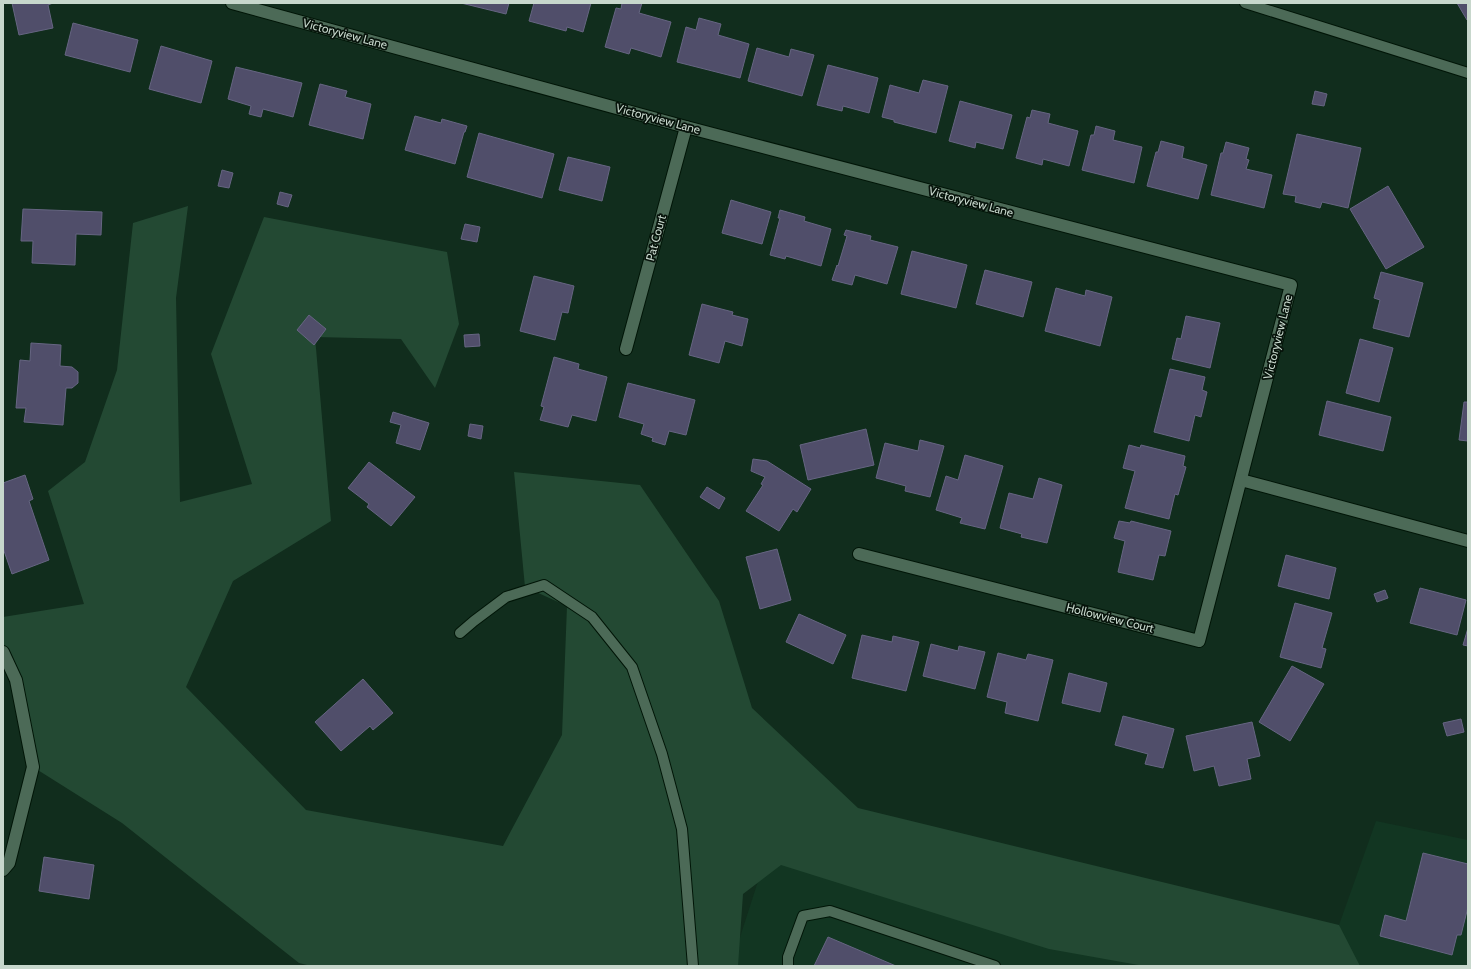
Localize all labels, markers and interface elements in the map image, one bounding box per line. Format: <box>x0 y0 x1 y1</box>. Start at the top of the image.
street label: Victoryview Lane <box>301 15 389 52</box>
street label: Victoryview Lane <box>614 100 702 137</box>
street label: Victoryview Lane <box>927 183 1015 220</box>
street label: Pat Court <box>642 213 669 263</box>
street label: Victoryview Lane <box>1260 293 1295 381</box>
street label: Hollowview Court <box>1065 599 1155 636</box>

